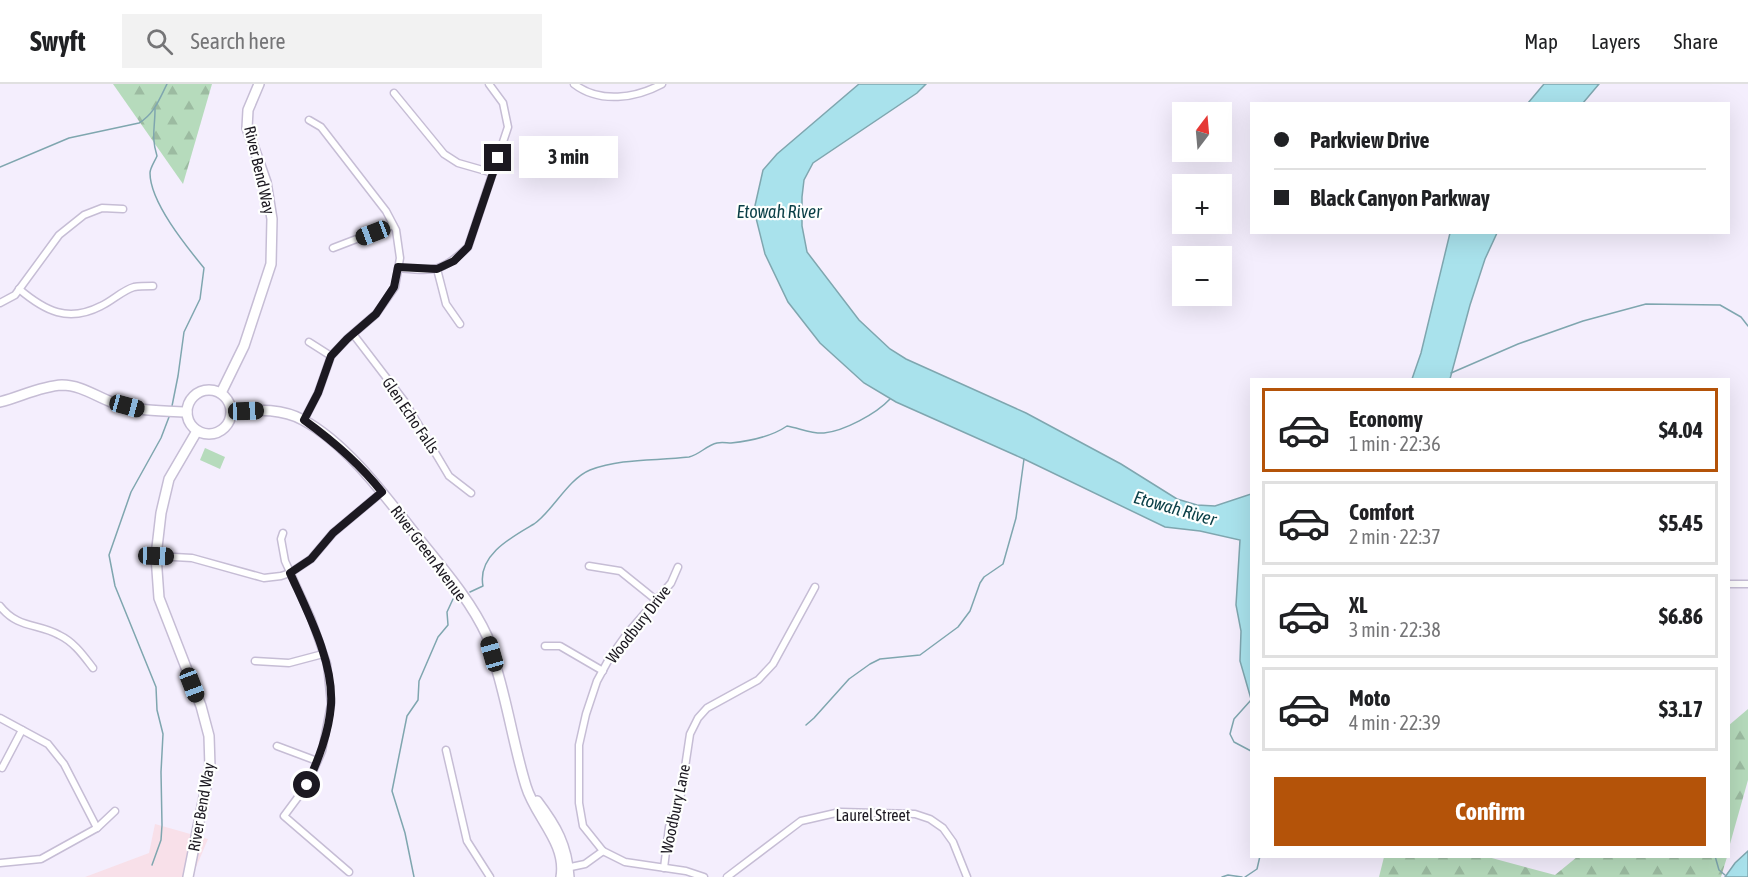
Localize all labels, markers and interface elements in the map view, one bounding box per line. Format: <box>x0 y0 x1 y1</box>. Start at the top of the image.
search box <box>122 14 542 68</box>
text: Swyft <box>30 25 86 57</box>
icon: search <box>143 25 176 58</box>
text: Search here <box>191 28 285 54</box>
text: Map <box>1524 29 1558 53</box>
text: Layers <box>1591 29 1641 53</box>
text: Share <box>1674 29 1718 53</box>
north arrow <box>1172 102 1232 162</box>
map controls <box>1172 102 1232 306</box>
street label: River Bend Way <box>240 124 279 216</box>
text: Parkview Drive <box>1310 127 1429 153</box>
callout: 3 min <box>519 137 618 179</box>
route end <box>484 144 511 171</box>
text: 3 min <box>548 145 589 168</box>
button: + <box>1172 174 1232 234</box>
text: Black Canyon Parkway <box>1310 185 1490 211</box>
water label: Etowah River <box>737 201 822 222</box>
car <box>353 218 393 248</box>
button: − <box>1172 246 1232 306</box>
street label: Glen Echo Falls <box>379 374 443 457</box>
car <box>107 393 147 419</box>
car <box>228 401 264 421</box>
icon: car <box>1277 403 1331 457</box>
text: Economy <box>1349 406 1423 432</box>
text: $4.04 <box>1659 417 1703 443</box>
text: 1 min · 22:36 <box>1349 432 1441 455</box>
water label: Etowah River <box>1131 486 1219 530</box>
icon: car <box>1277 496 1331 550</box>
text: Comfort <box>1349 499 1414 525</box>
street label: River Green Avenue <box>387 502 471 604</box>
text: $5.45 <box>1659 510 1703 536</box>
text: 2 min · 22:37 <box>1349 525 1441 548</box>
car <box>138 546 174 566</box>
street label: Woodbury Drive <box>602 582 675 667</box>
icon: car <box>1277 589 1331 643</box>
text: XL <box>1349 592 1367 618</box>
text: $6.86 <box>1659 603 1703 629</box>
text: 3 min · 22:38 <box>1349 618 1441 641</box>
car <box>478 634 506 674</box>
car <box>177 665 207 705</box>
icon: car <box>1277 682 1331 736</box>
text: Moto <box>1349 685 1391 711</box>
text: $3.17 <box>1659 696 1703 722</box>
text: 4 min · 22:39 <box>1349 711 1441 734</box>
street label: River Bend Way <box>184 761 219 853</box>
street label: Woodbury Lane <box>657 763 694 856</box>
route start <box>293 771 320 798</box>
button: Confirm <box>1274 777 1706 846</box>
street label: Laurel Street <box>836 806 911 824</box>

